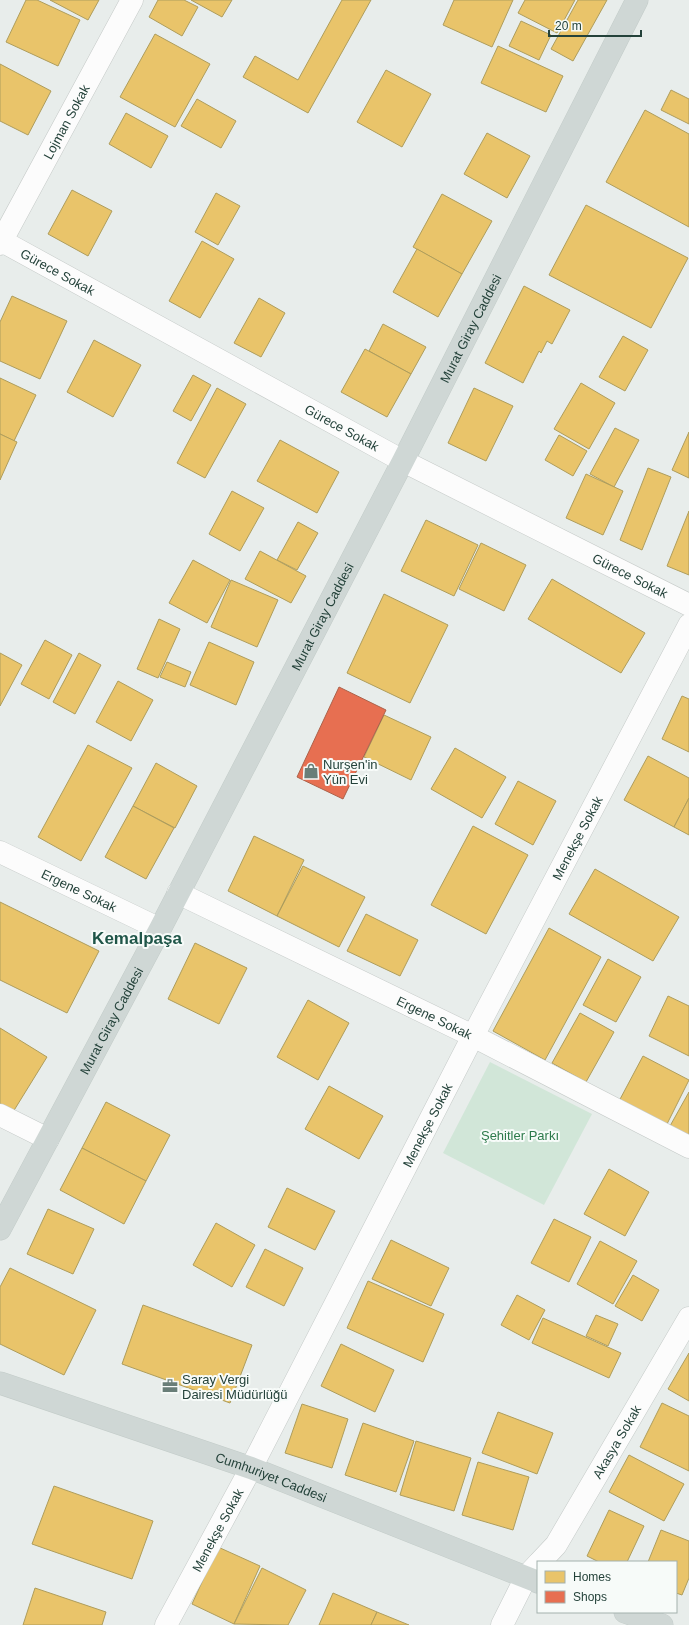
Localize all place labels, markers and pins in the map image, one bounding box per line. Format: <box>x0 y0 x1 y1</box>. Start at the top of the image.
place label: Nurşen'in Yün Evi <box>323 757 378 787</box>
shop icon: Nurşen'in Yün Evi <box>302 762 320 780</box>
place label: Saray Vergi Dairesi Müdürlüğü <box>182 1372 288 1402</box>
office icon: Saray Vergi Dairesi Müdürlüğü <box>161 1377 179 1395</box>

